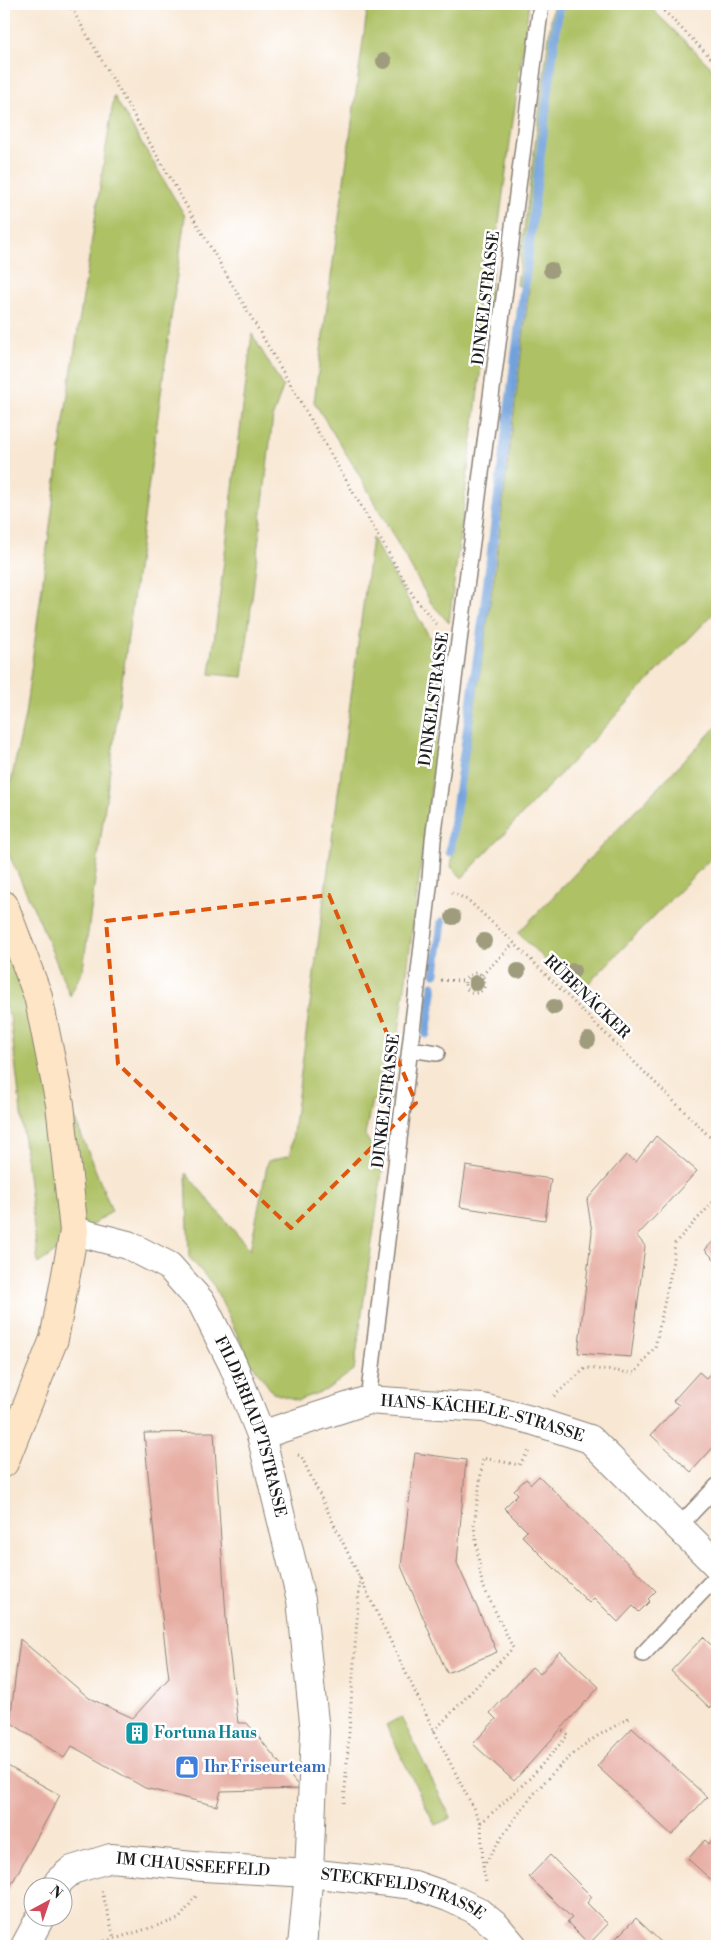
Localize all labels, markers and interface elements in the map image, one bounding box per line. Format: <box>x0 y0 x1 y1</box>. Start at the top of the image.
street label: DINKELSTRASSE <box>468 230 504 366</box>
street label: DINKELSTRASSE <box>415 631 453 767</box>
street label: RÜBENÄCKER <box>540 950 636 1044</box>
street label: DINKELSTRASSE <box>368 1033 404 1169</box>
street label: FILDERHAUPTSTRASSE <box>210 1333 291 1519</box>
street label: HANS-KÄCHELE-STRASSE <box>380 1391 587 1447</box>
building icon: Fortuna Haus <box>124 1720 150 1746</box>
place label: Fortuna Haus <box>154 1723 257 1743</box>
shop icon: Ihr Friseurteam <box>174 1754 200 1780</box>
place label: Ihr Friseurteam <box>204 1757 327 1777</box>
street label: IM CHAUSSEEFELD <box>115 1849 271 1881</box>
street label: STECKFELDSTRASSE <box>320 1864 490 1924</box>
north arrow <box>22 1878 72 1928</box>
text: N <box>46 1882 66 1903</box>

